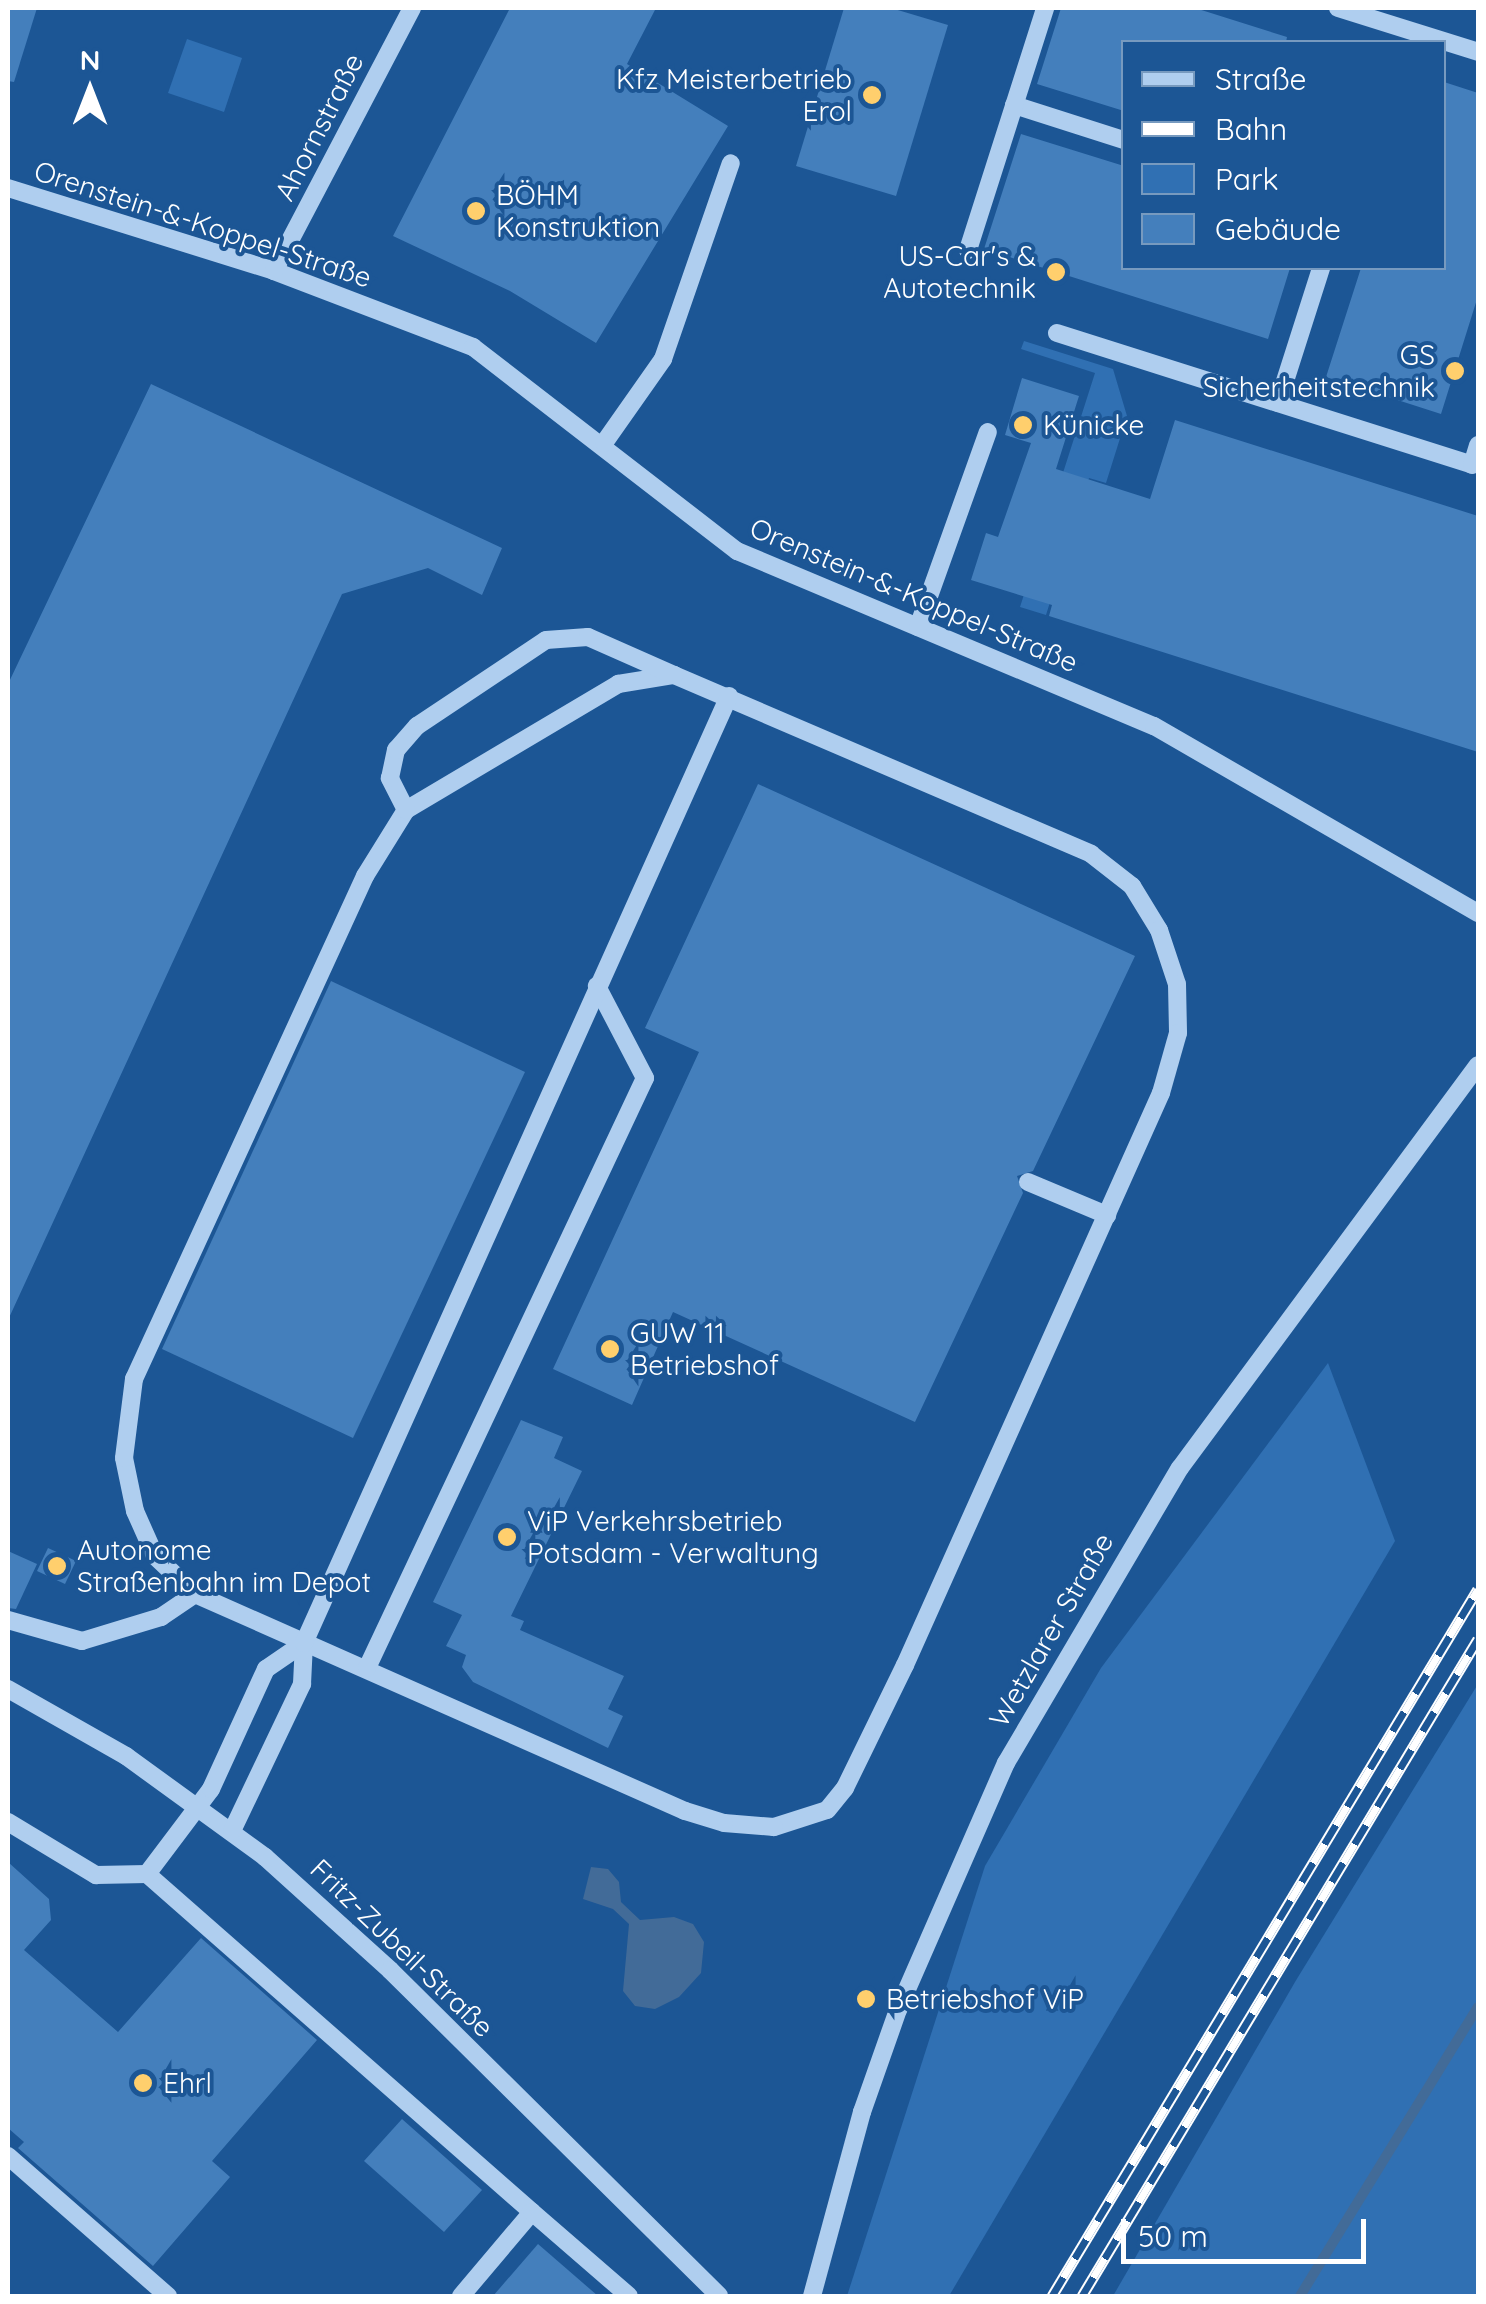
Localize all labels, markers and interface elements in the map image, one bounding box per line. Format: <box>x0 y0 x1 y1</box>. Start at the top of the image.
north arrow <box>40 40 140 140</box>
legend <box>1121 40 1446 270</box>
text: N <box>80 42 100 77</box>
street label: Ahornstraße <box>268 48 370 206</box>
text: Straße <box>1215 60 1307 98</box>
place label: Kfz Meisterbetrieb Erol <box>616 62 852 128</box>
marker: Kfz Meisterbetrieb Erol <box>861 84 883 106</box>
text: Bahn <box>1215 110 1287 148</box>
street label: Orenstein-&-Koppel-Straße <box>30 154 376 294</box>
text: Park <box>1215 160 1279 198</box>
place label: BÖHM Konstruktion <box>496 178 660 244</box>
marker: BÖHM Konstruktion <box>465 200 487 222</box>
text: Gebäude <box>1215 210 1341 248</box>
place label: US-Car's & Autotechnik <box>883 239 1036 305</box>
marker: US-Car's & Autotechnik <box>1045 261 1067 283</box>
place label: GS Sicherheitstechnik <box>1203 338 1435 404</box>
marker: GS Sicherheitstechnik <box>1444 360 1466 382</box>
place label: Künicke <box>1043 408 1144 442</box>
marker: Künicke <box>1012 414 1034 436</box>
street label: Orenstein-&-Koppel-Straße <box>745 511 1083 679</box>
place label: GUW 11 Betriebshof <box>630 1316 779 1382</box>
marker: GUW 11 Betriebshof <box>599 1338 621 1360</box>
place label: ViP Verkehrsbetrieb Potsdam - Verwaltung <box>527 1504 819 1570</box>
marker: ViP Verkehrsbetrieb Potsdam - Verwaltung <box>496 1526 518 1548</box>
street label: Wetzlarer Straße <box>982 1527 1120 1733</box>
place label: Autonome Straßenbahn im Depot <box>77 1533 371 1599</box>
marker: Autonome Straßenbahn im Depot <box>46 1555 68 1577</box>
street label: Fritz-Zubeil-Straße <box>303 1852 501 2044</box>
place label: Betriebshof ViP <box>886 1982 1084 2016</box>
marker: Betriebshof ViP <box>855 1988 877 2010</box>
place label: Ehrl <box>163 2066 212 2100</box>
marker: Ehrl <box>132 2072 154 2094</box>
scale bar <box>1126 2199 1371 2261</box>
text: 50 m <box>1138 2217 1208 2255</box>

